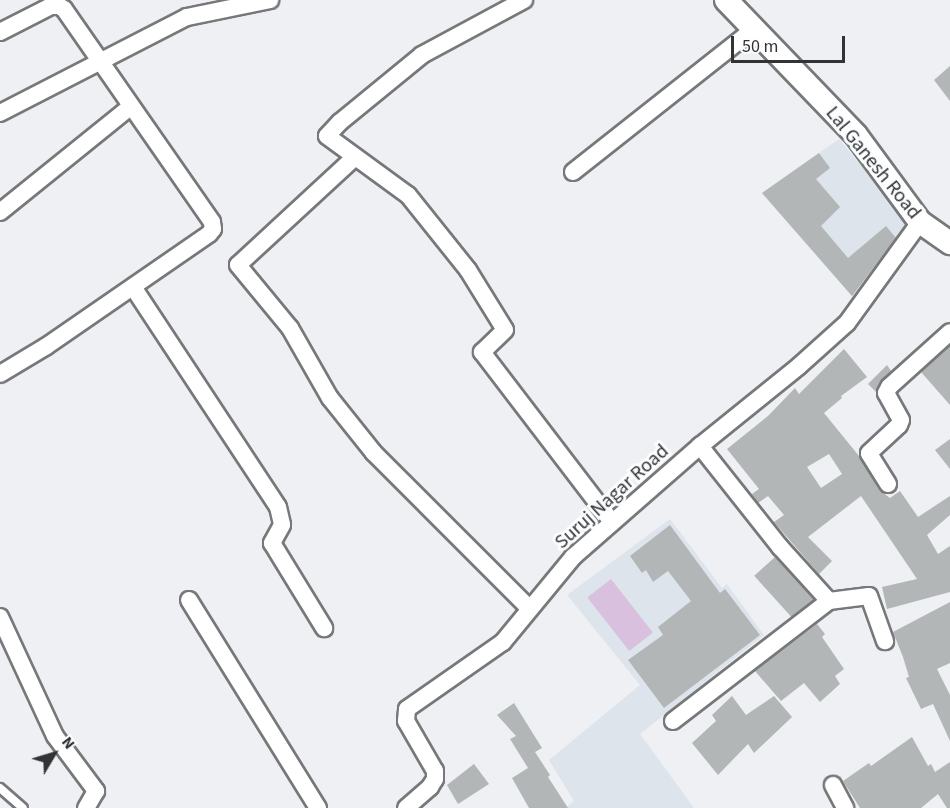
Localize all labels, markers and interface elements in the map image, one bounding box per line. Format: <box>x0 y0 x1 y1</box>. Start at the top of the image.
scale bar <box>734 24 848 62</box>
text: 50 m <box>742 34 778 59</box>
street label: Lal Ganesh Road <box>820 102 926 224</box>
street label: Suruj Nagar Road <box>550 440 674 554</box>
north arrow <box>24 724 84 784</box>
text: N <box>56 732 80 754</box>

